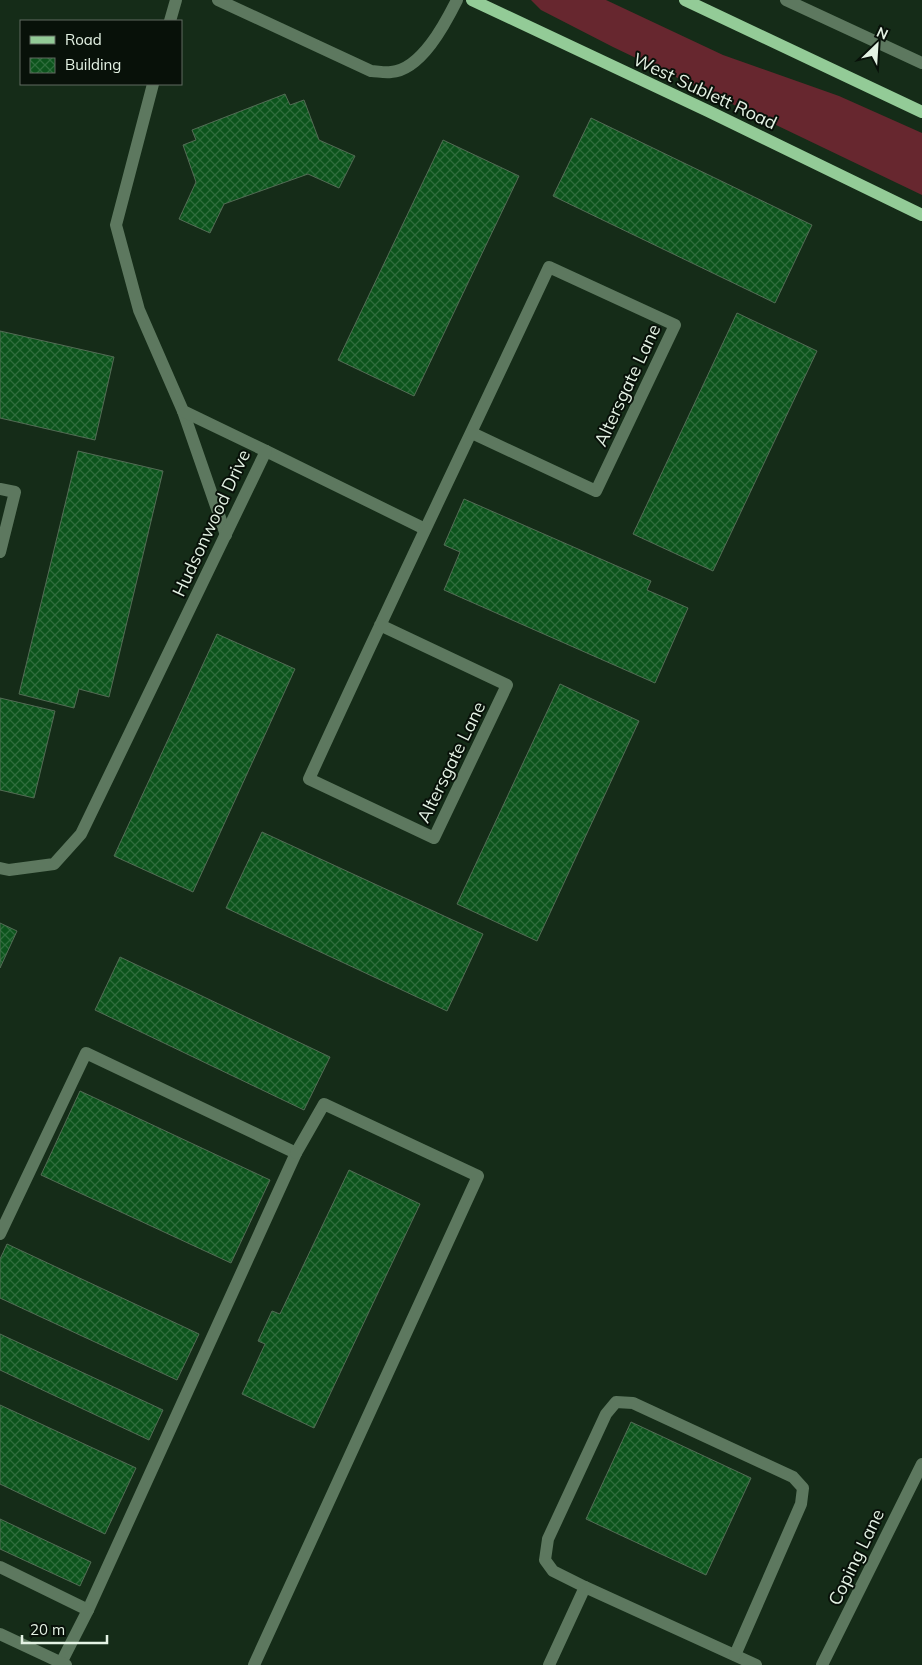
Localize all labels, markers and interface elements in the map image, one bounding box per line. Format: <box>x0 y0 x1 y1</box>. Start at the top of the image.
legend <box>20 20 182 85</box>
north arrow <box>852 20 902 70</box>
text: N <box>874 23 891 44</box>
text: Road <box>65 30 102 49</box>
street label: West Sublett Road <box>629 48 781 134</box>
text: Building <box>65 55 121 74</box>
street label: Altersgate Lane <box>589 320 665 450</box>
street label: Hudsonwood Drive <box>167 446 255 600</box>
street label: Altersgate Lane <box>412 698 490 826</box>
street label: Coping Lane <box>823 1505 889 1609</box>
scale bar <box>22 1612 108 1644</box>
text: 20 m <box>30 1620 65 1639</box>

